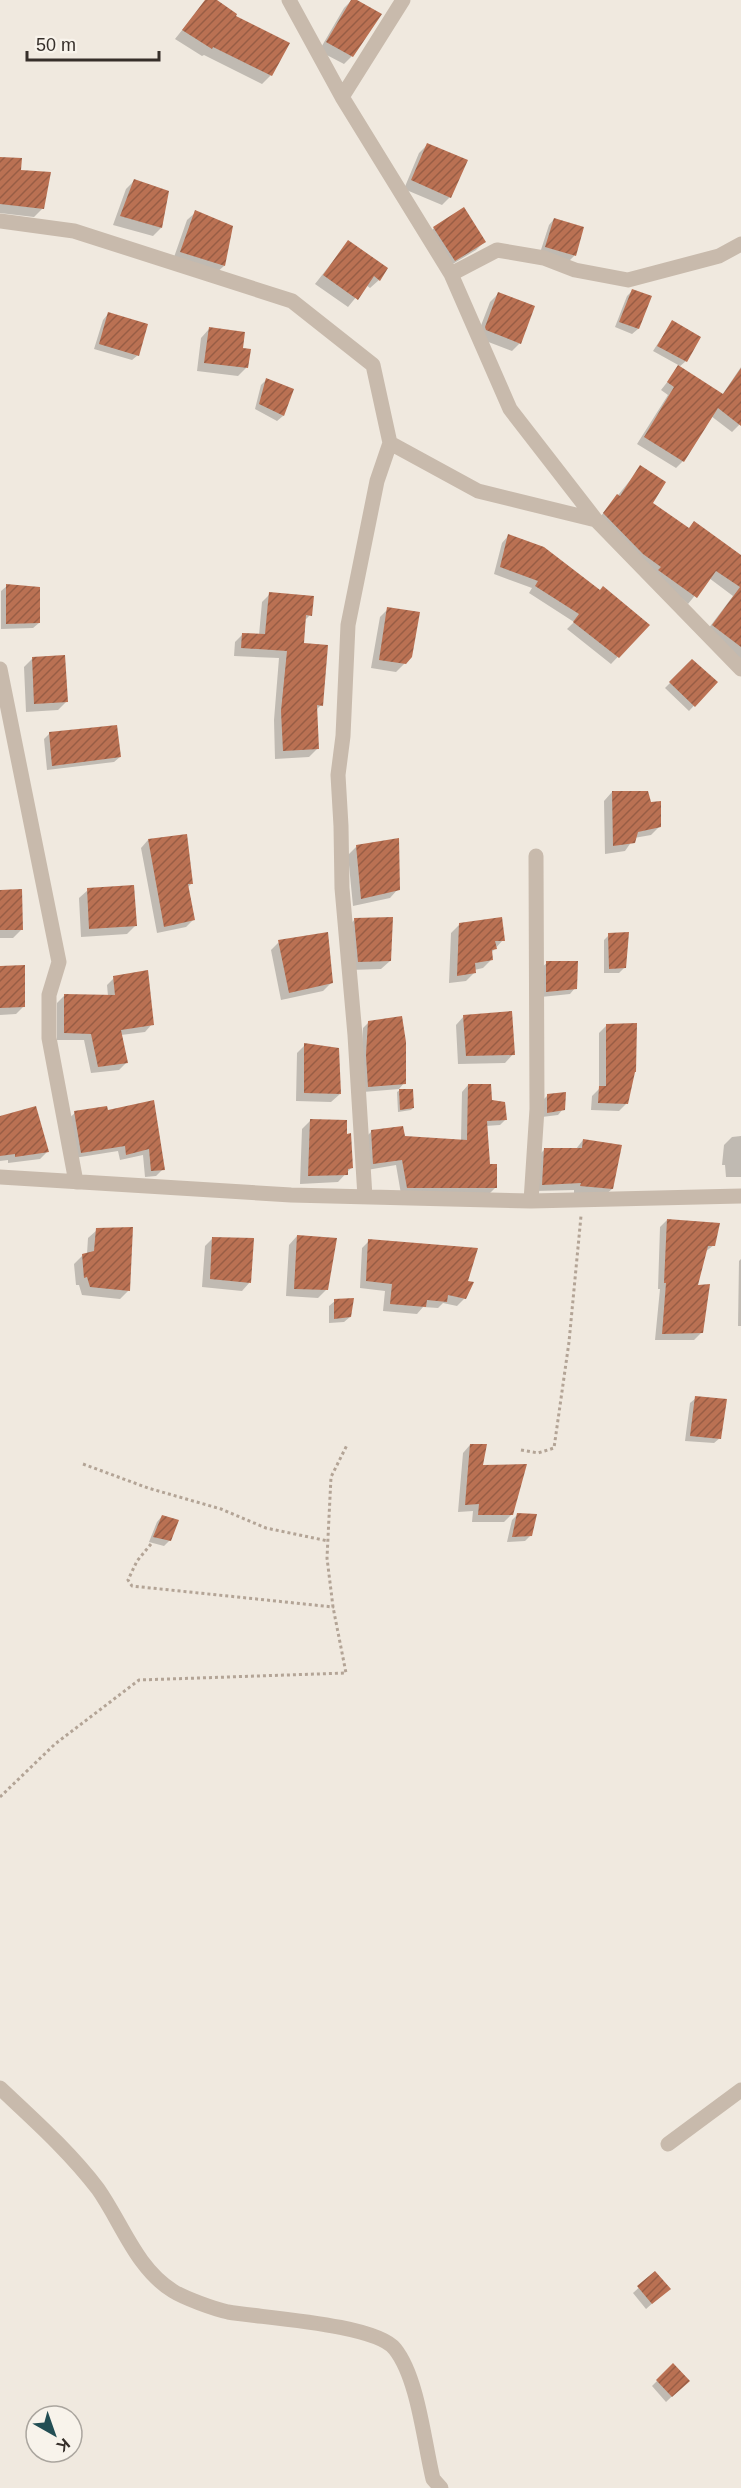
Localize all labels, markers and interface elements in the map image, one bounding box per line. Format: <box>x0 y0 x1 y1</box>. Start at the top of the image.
scale bar <box>27 24 159 62</box>
text: 50 m <box>36 35 76 55</box>
north arrow <box>24 2404 84 2464</box>
text: K <box>53 2435 73 2456</box>

